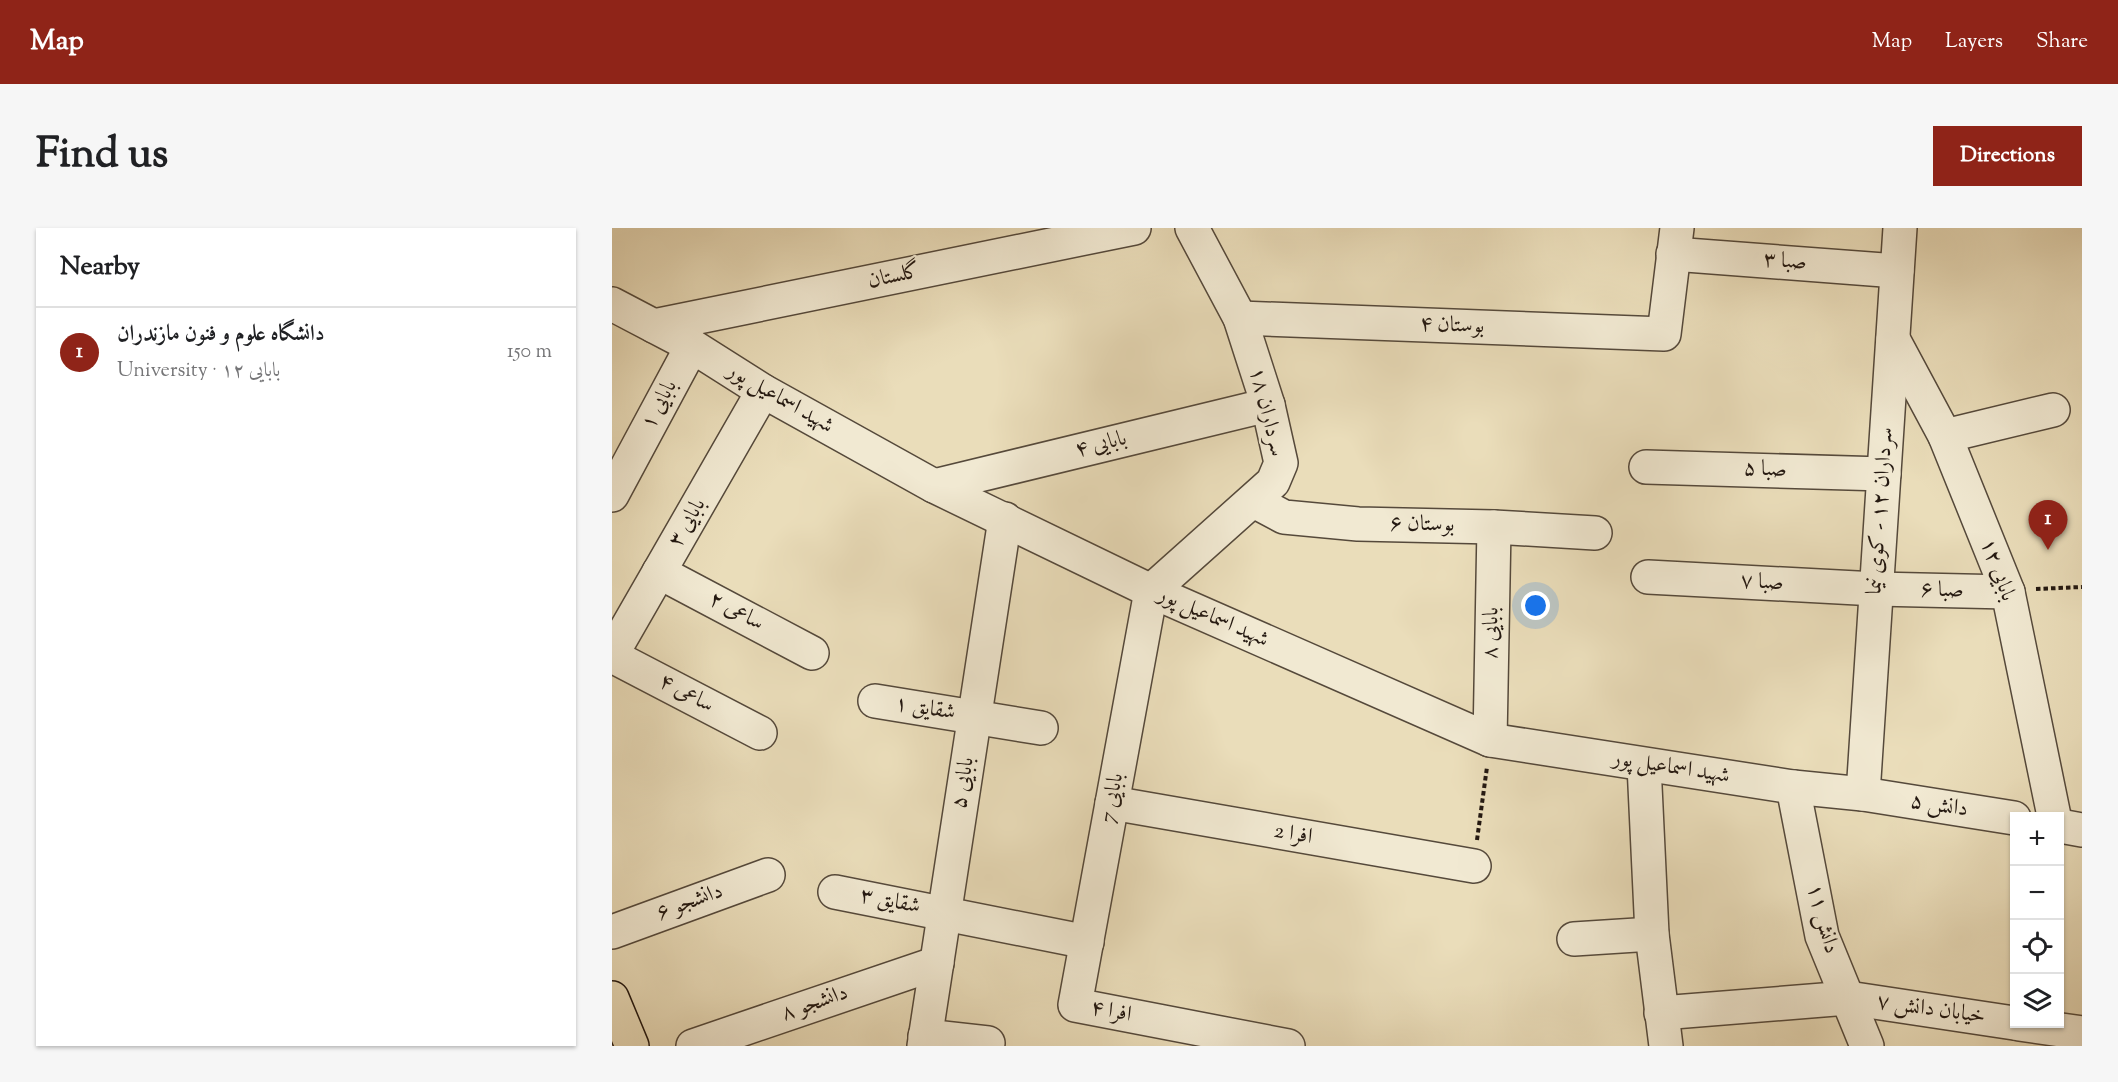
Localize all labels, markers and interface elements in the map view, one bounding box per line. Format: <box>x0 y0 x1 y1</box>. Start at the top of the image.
text: Map <box>30 22 84 62</box>
text: Map <box>1872 27 1912 57</box>
text: Layers <box>1945 27 2003 57</box>
text: Share <box>2036 27 2088 57</box>
text: Find us <box>36 126 168 186</box>
button: Directions <box>1933 126 2082 186</box>
street label: صبا ۳ <box>1762 245 1808 279</box>
text: Nearby <box>60 249 140 286</box>
street label: گلستان <box>865 256 923 298</box>
street label: بوستان ۴ <box>1419 309 1485 343</box>
text: دانشگاه علوم و فنون مازندران <box>117 319 325 351</box>
text: 1 <box>76 338 83 367</box>
text: 150 m <box>507 338 552 367</box>
street label: شهید اسماعیل پور <box>719 355 839 442</box>
text: University · بابایی ۱۲ <box>117 357 280 386</box>
street label: سرداران ۱۸ <box>1239 364 1293 460</box>
street label: بابایی ۱ <box>634 374 686 436</box>
street label: بابایی ۴ <box>1072 423 1130 467</box>
street label: سرداران ۱۲ - کوی نیما <box>1859 426 1903 596</box>
street label: صبا ۵ <box>1743 453 1787 487</box>
street label: بابایی ۳ <box>661 492 715 554</box>
pin: 1 <box>2028 500 2068 550</box>
street label: بوستان ۶ <box>1389 508 1455 542</box>
street label: بابایی ۱۲ <box>1971 534 2023 606</box>
street label: صبا ۷ <box>1740 566 1784 600</box>
street label: صبا ۶ <box>1920 575 1964 607</box>
street label: شهید اسماعیل پور <box>1151 578 1274 657</box>
street label: ساعی ۲ <box>703 584 769 640</box>
your location <box>1521 591 1550 620</box>
street label: بابایی ۸ <box>1476 607 1508 659</box>
street label: ساعی ۴ <box>653 666 719 722</box>
street label: شقایق ۱ <box>892 688 958 730</box>
street label: شهید اسماعیل پور <box>1608 743 1732 793</box>
street label: بابایی ۵ <box>944 755 984 811</box>
street label: بابایی 7 <box>1093 770 1133 826</box>
street label: دانش ۵ <box>1908 786 1970 826</box>
map controls <box>2010 812 2064 1028</box>
button: + <box>2010 812 2064 866</box>
street label: افرا 2 <box>1271 816 1315 854</box>
button: − <box>2010 866 2064 920</box>
street label: دانشجو ۶ <box>652 876 728 930</box>
street label: شقایق ۳ <box>857 880 923 924</box>
street label: دانش ۱۱ <box>1797 881 1847 957</box>
button: locate <box>2010 920 2064 974</box>
button: layers <box>2010 974 2064 1028</box>
street label: دانشجو ۸ <box>777 978 853 1030</box>
street label: خیابان دانش ۷ <box>1875 987 1987 1033</box>
street label: افرا ۴ <box>1088 992 1134 1032</box>

